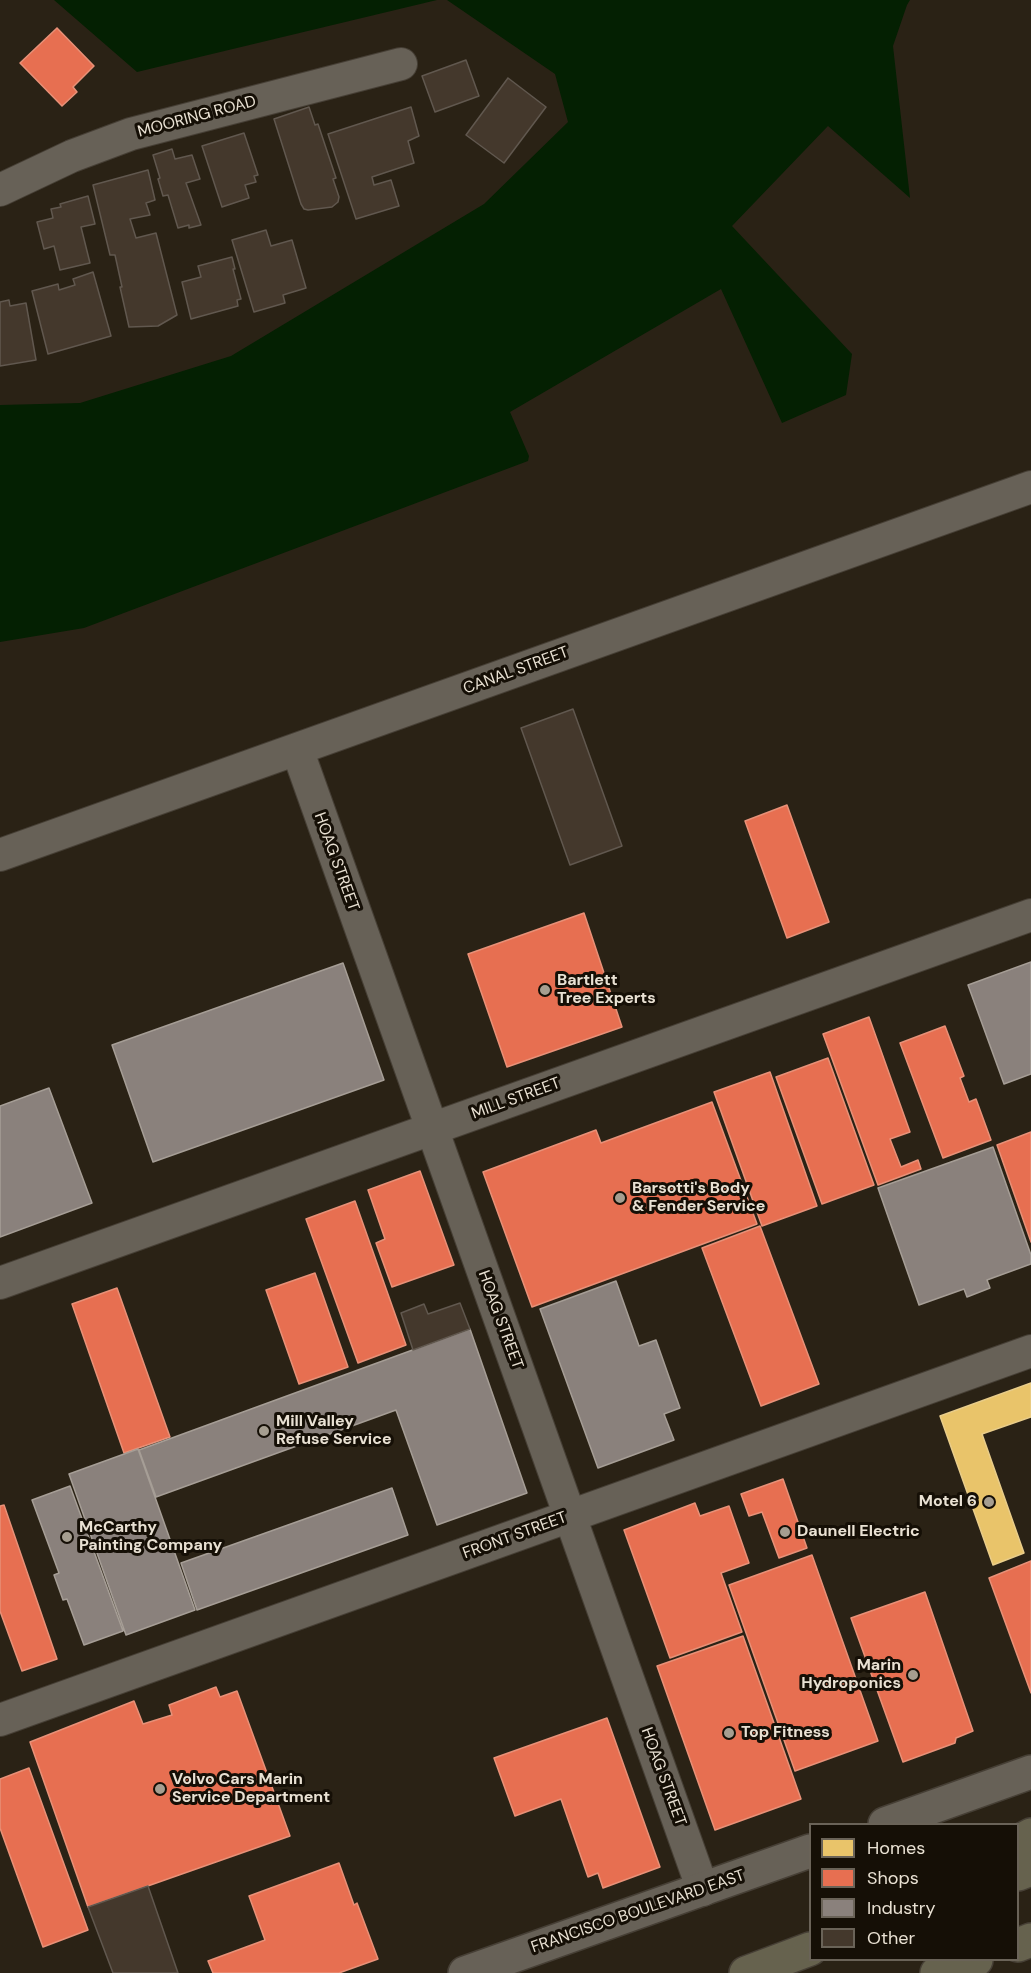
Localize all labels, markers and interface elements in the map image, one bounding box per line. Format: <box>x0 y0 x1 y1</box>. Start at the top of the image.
street label: MOORING ROAD <box>136 92 258 142</box>
street label: CANAL STREET <box>461 643 571 699</box>
street label: HOAG STREET <box>309 810 363 914</box>
place label: Bartlett Tree Experts <box>557 971 656 1009</box>
marker: Bartlett Tree Experts <box>538 983 552 997</box>
street label: MILL STREET <box>469 1074 563 1124</box>
place label: Barsotti's Body & Fender Service <box>632 1179 765 1217</box>
marker: Barsotti's Body & Fender Service <box>613 1191 627 1205</box>
street label: HOAG STREET <box>473 1268 527 1372</box>
place label: Mill Valley Refuse Service <box>276 1412 392 1450</box>
marker: Mill Valley Refuse Service <box>257 1424 271 1438</box>
place label: Motel 6 <box>919 1492 977 1512</box>
marker: Motel 6 <box>982 1495 996 1509</box>
street label: FRONT STREET <box>460 1508 570 1564</box>
place label: McCarthy Painting Company <box>79 1518 222 1556</box>
place label: Daunell Electric <box>797 1522 920 1542</box>
marker: Daunell Electric <box>778 1525 792 1539</box>
marker: McCarthy Painting Company <box>60 1530 74 1544</box>
place label: Marin Hydroponics <box>801 1656 901 1694</box>
marker: Marin Hydroponics <box>906 1668 920 1682</box>
place label: Top Fitness <box>741 1723 830 1743</box>
street label: HOAG STREET <box>636 1725 690 1829</box>
marker: Top Fitness <box>722 1726 736 1740</box>
place label: Volvo Cars Marin Service Department <box>172 1770 330 1808</box>
marker: Volvo Cars Marin Service Department <box>153 1782 167 1796</box>
legend <box>809 1823 1019 1961</box>
text: Homes <box>867 1836 925 1860</box>
street label: FRANCISCO BOULEVARD EAST <box>529 1866 747 1958</box>
text: Shops <box>867 1866 919 1890</box>
text: Industry <box>867 1896 936 1920</box>
text: Other <box>867 1926 915 1950</box>

